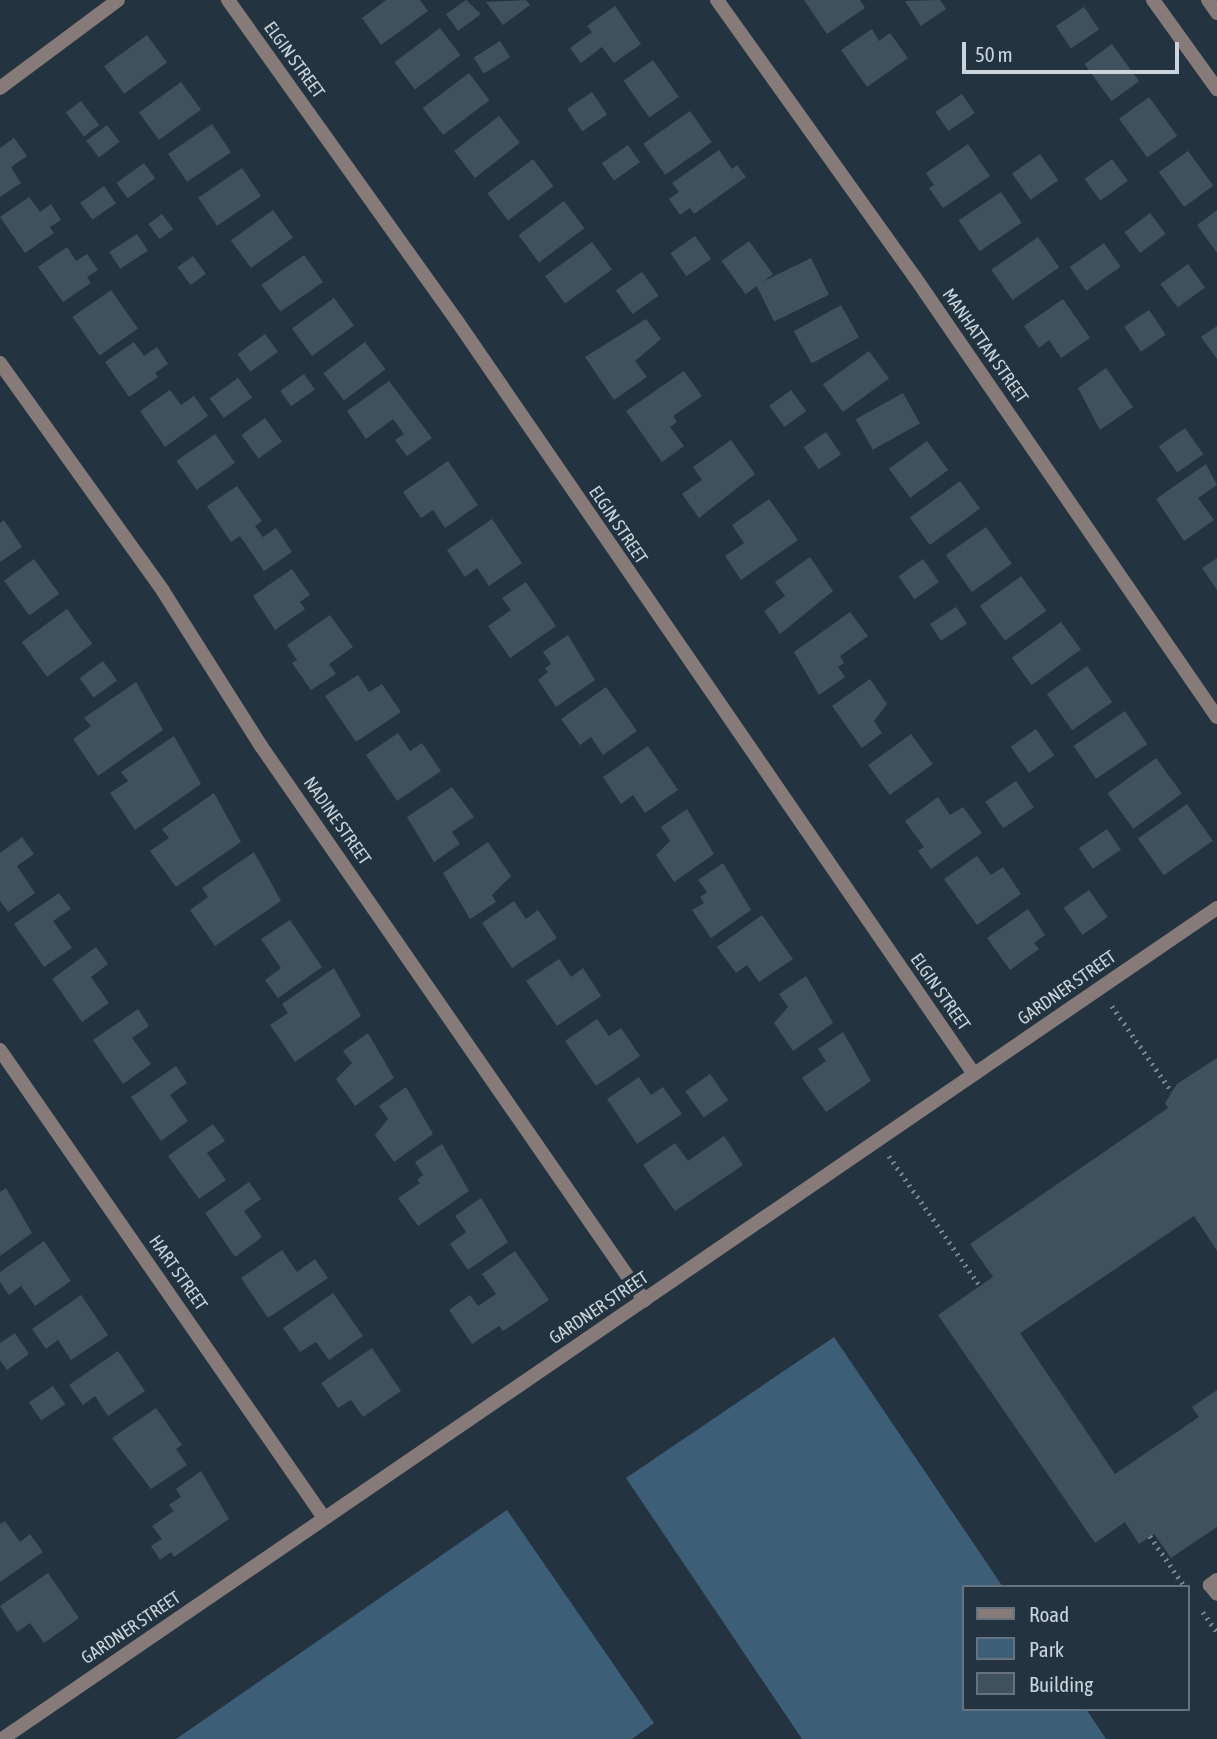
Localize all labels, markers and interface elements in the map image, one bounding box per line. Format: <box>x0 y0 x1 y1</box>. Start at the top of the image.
street label: ELGIN STREET <box>259 18 329 102</box>
scale bar <box>965 28 1182 72</box>
text: 50 m <box>975 42 1013 66</box>
street label: MANHATTAN STREET <box>938 285 1032 407</box>
street label: ELGIN STREET <box>584 482 652 568</box>
street label: NADINE STREET <box>299 773 375 869</box>
street label: GARDNER STREET <box>1014 946 1120 1030</box>
street label: ELGIN STREET <box>906 949 974 1035</box>
street label: HART STREET <box>144 1231 212 1315</box>
street label: GARDNER STREET <box>545 1267 653 1349</box>
legend <box>962 1585 1189 1711</box>
street label: GARDNER STREET <box>77 1587 185 1669</box>
text: Road <box>1029 1602 1069 1626</box>
text: Park <box>1029 1637 1064 1661</box>
text: Building <box>1029 1672 1093 1696</box>

